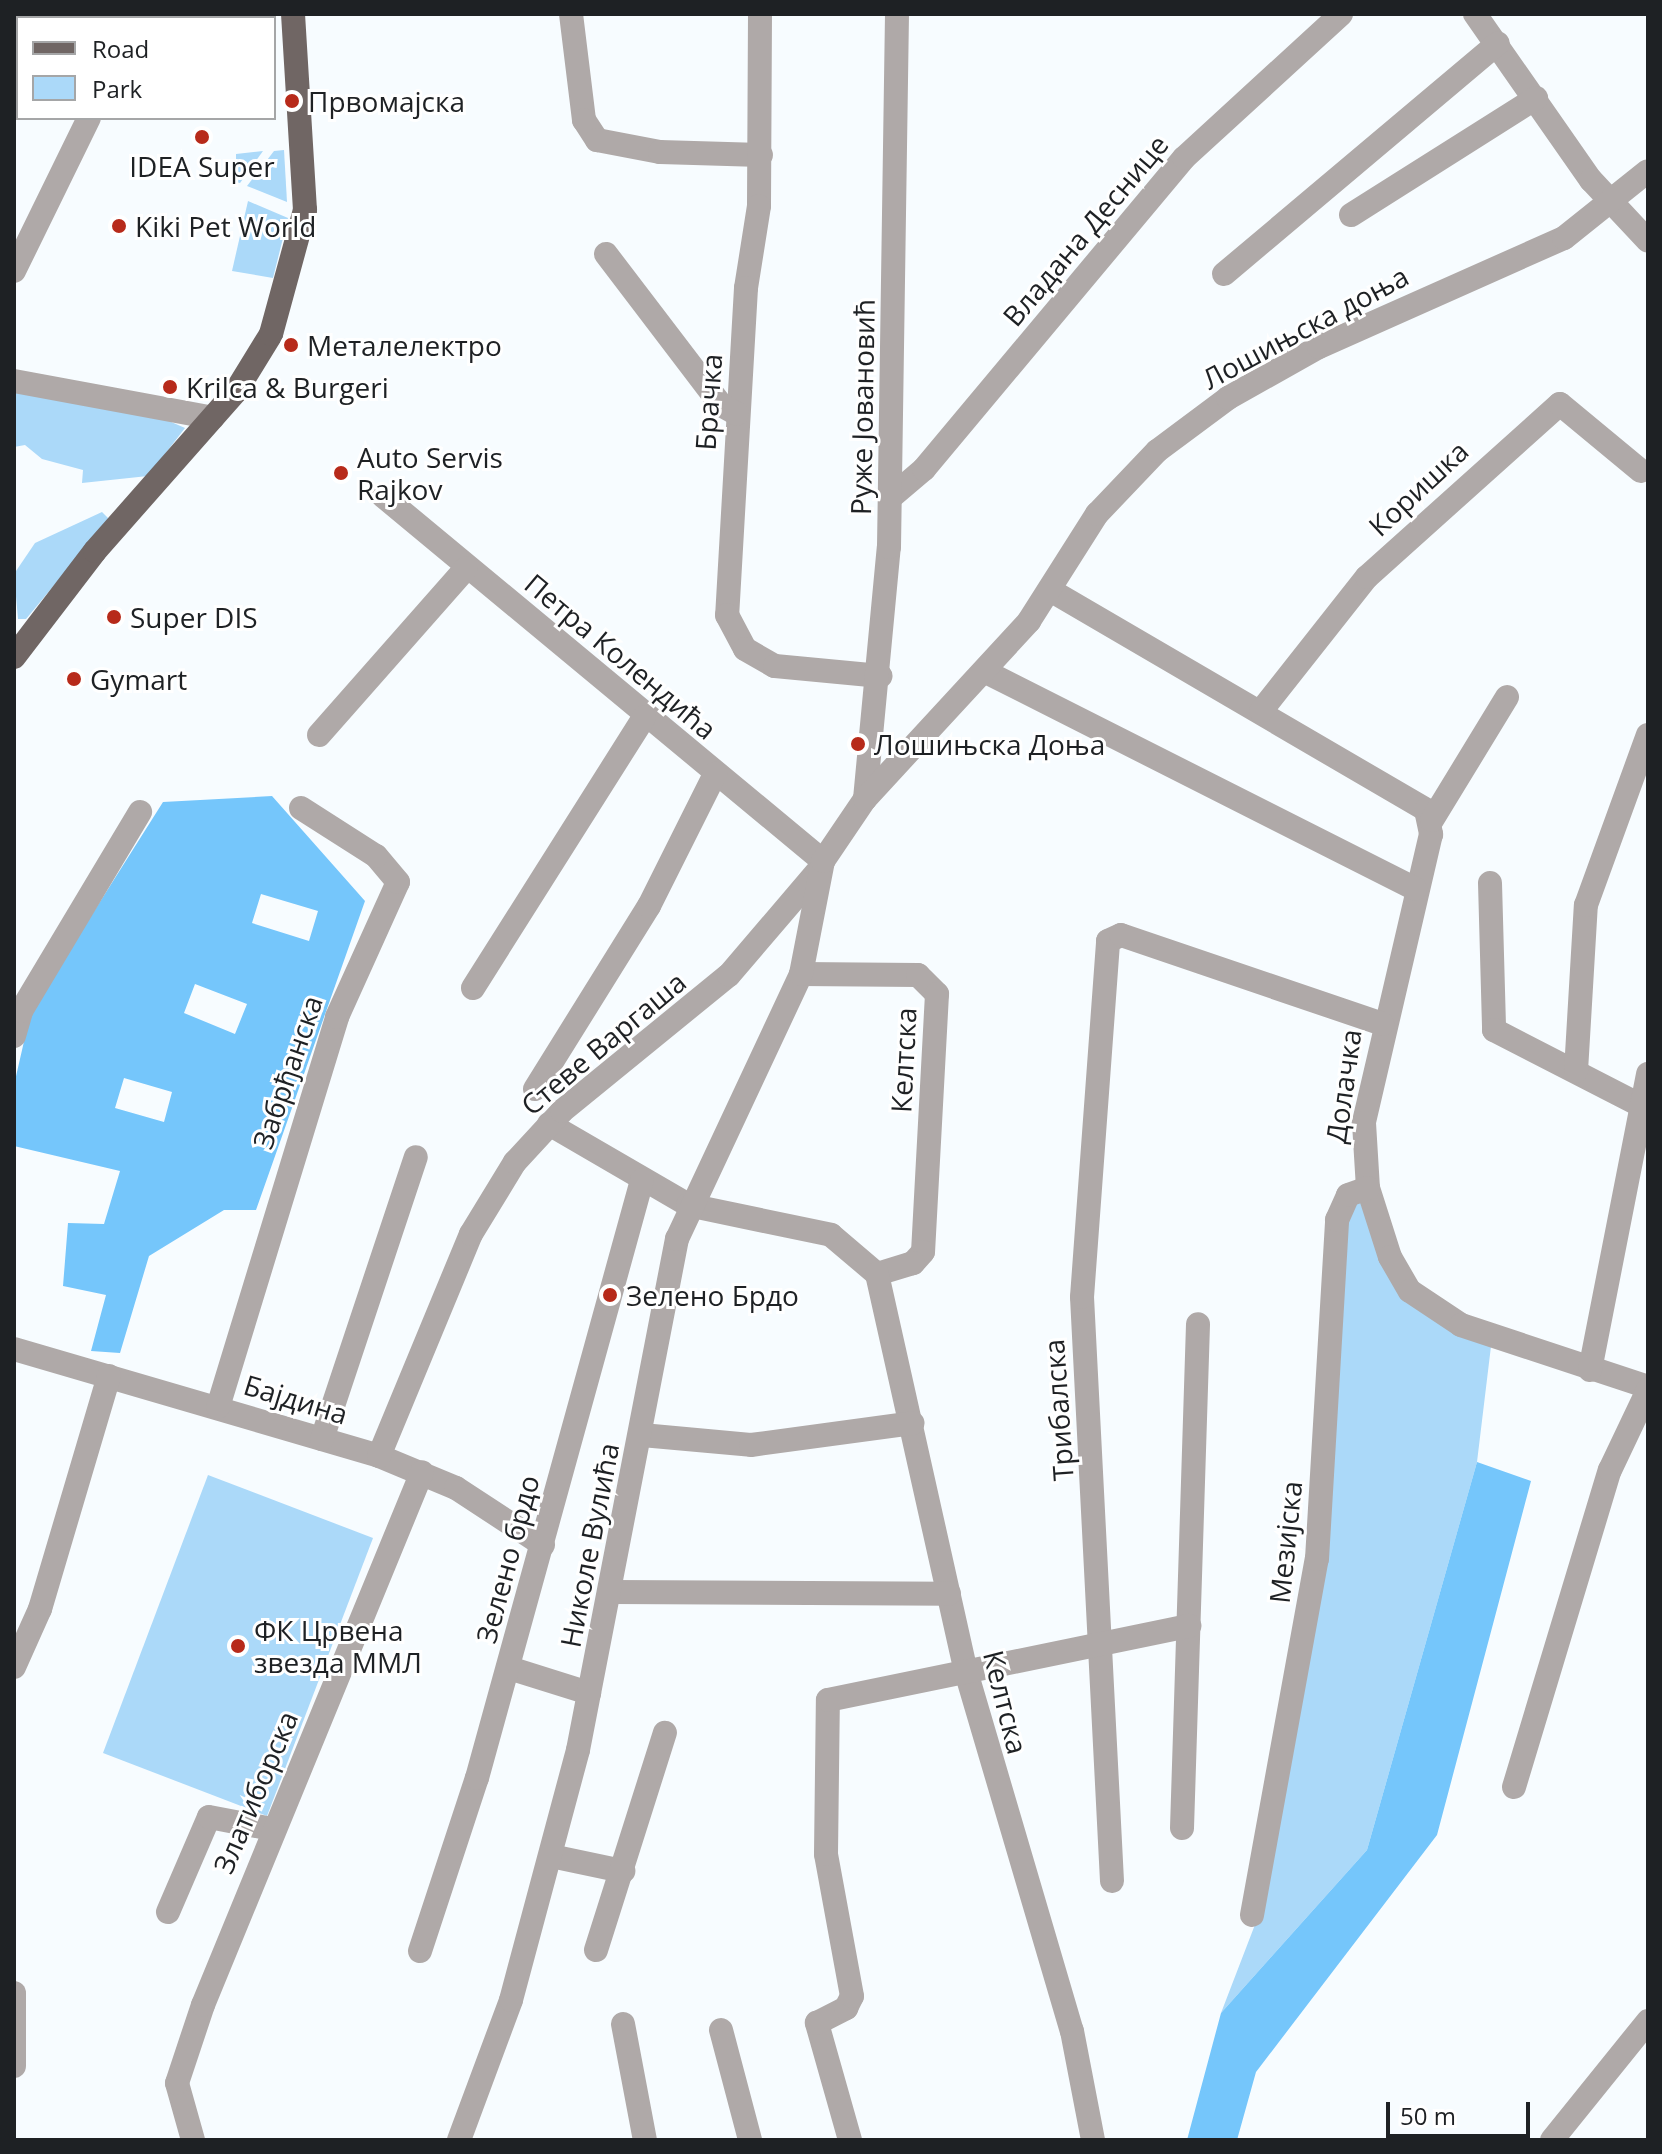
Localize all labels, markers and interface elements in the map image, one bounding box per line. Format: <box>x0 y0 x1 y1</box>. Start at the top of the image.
legend <box>16 16 276 120</box>
text: Road <box>92 32 149 65</box>
text: Park <box>92 72 142 105</box>
place label: Првомајска <box>308 84 465 118</box>
marker: Првомајска <box>283 92 301 110</box>
marker: IDEA Super <box>193 128 211 146</box>
street label: Владана Деснице <box>995 128 1175 332</box>
place label: IDEA Super <box>129 149 275 183</box>
place label: Kiki Pet World <box>135 209 316 243</box>
marker: Kiki Pet World <box>110 217 128 235</box>
street label: Лошињска доња <box>1196 259 1414 395</box>
street label: Руже Јовановић <box>843 299 881 515</box>
place label: Металелектро <box>307 328 502 362</box>
marker: Металелектро <box>282 336 300 354</box>
street label: Брачка <box>688 353 728 451</box>
place label: Krilca & Burgeri <box>186 370 389 404</box>
marker: Krilca & Burgeri <box>161 378 179 396</box>
street label: Коришка <box>1361 434 1475 542</box>
place label: Auto Servis Rajkov <box>357 440 503 506</box>
marker: Auto Servis Rajkov <box>332 464 350 482</box>
street label: Петра Колендића <box>519 566 723 746</box>
place label: Super DIS <box>130 600 258 634</box>
marker: Super DIS <box>105 608 123 626</box>
place label: Gymart <box>90 662 187 696</box>
marker: Gymart <box>65 670 83 688</box>
place label: Лошињска Доња <box>874 727 1105 761</box>
marker: Лошињска Доња <box>849 735 867 753</box>
street label: Стеве Варгаша <box>514 964 692 1122</box>
street label: Забрђанска <box>245 991 329 1153</box>
street label: Келтска <box>883 1006 923 1114</box>
street label: Долачка <box>1318 1027 1368 1145</box>
place label: Зелено Брдо <box>626 1278 799 1312</box>
marker: Зелено Брдо <box>601 1286 619 1304</box>
street label: Трибалска <box>1036 1338 1080 1482</box>
street label: Бајдина <box>240 1367 352 1431</box>
street label: Николе Вулића <box>553 1440 625 1650</box>
street label: Зелено брдо <box>468 1471 546 1647</box>
street label: Мезијска <box>1262 1479 1308 1605</box>
place label: ФК Црвена звезда ММЛ <box>254 1613 422 1679</box>
marker: ФК Црвена звезда ММЛ <box>229 1637 247 1655</box>
street label: Келтска <box>977 1647 1035 1757</box>
street label: Златиборска <box>206 1706 304 1878</box>
scale bar <box>1390 2086 1534 2136</box>
text: 50 m <box>1400 2099 1456 2132</box>

